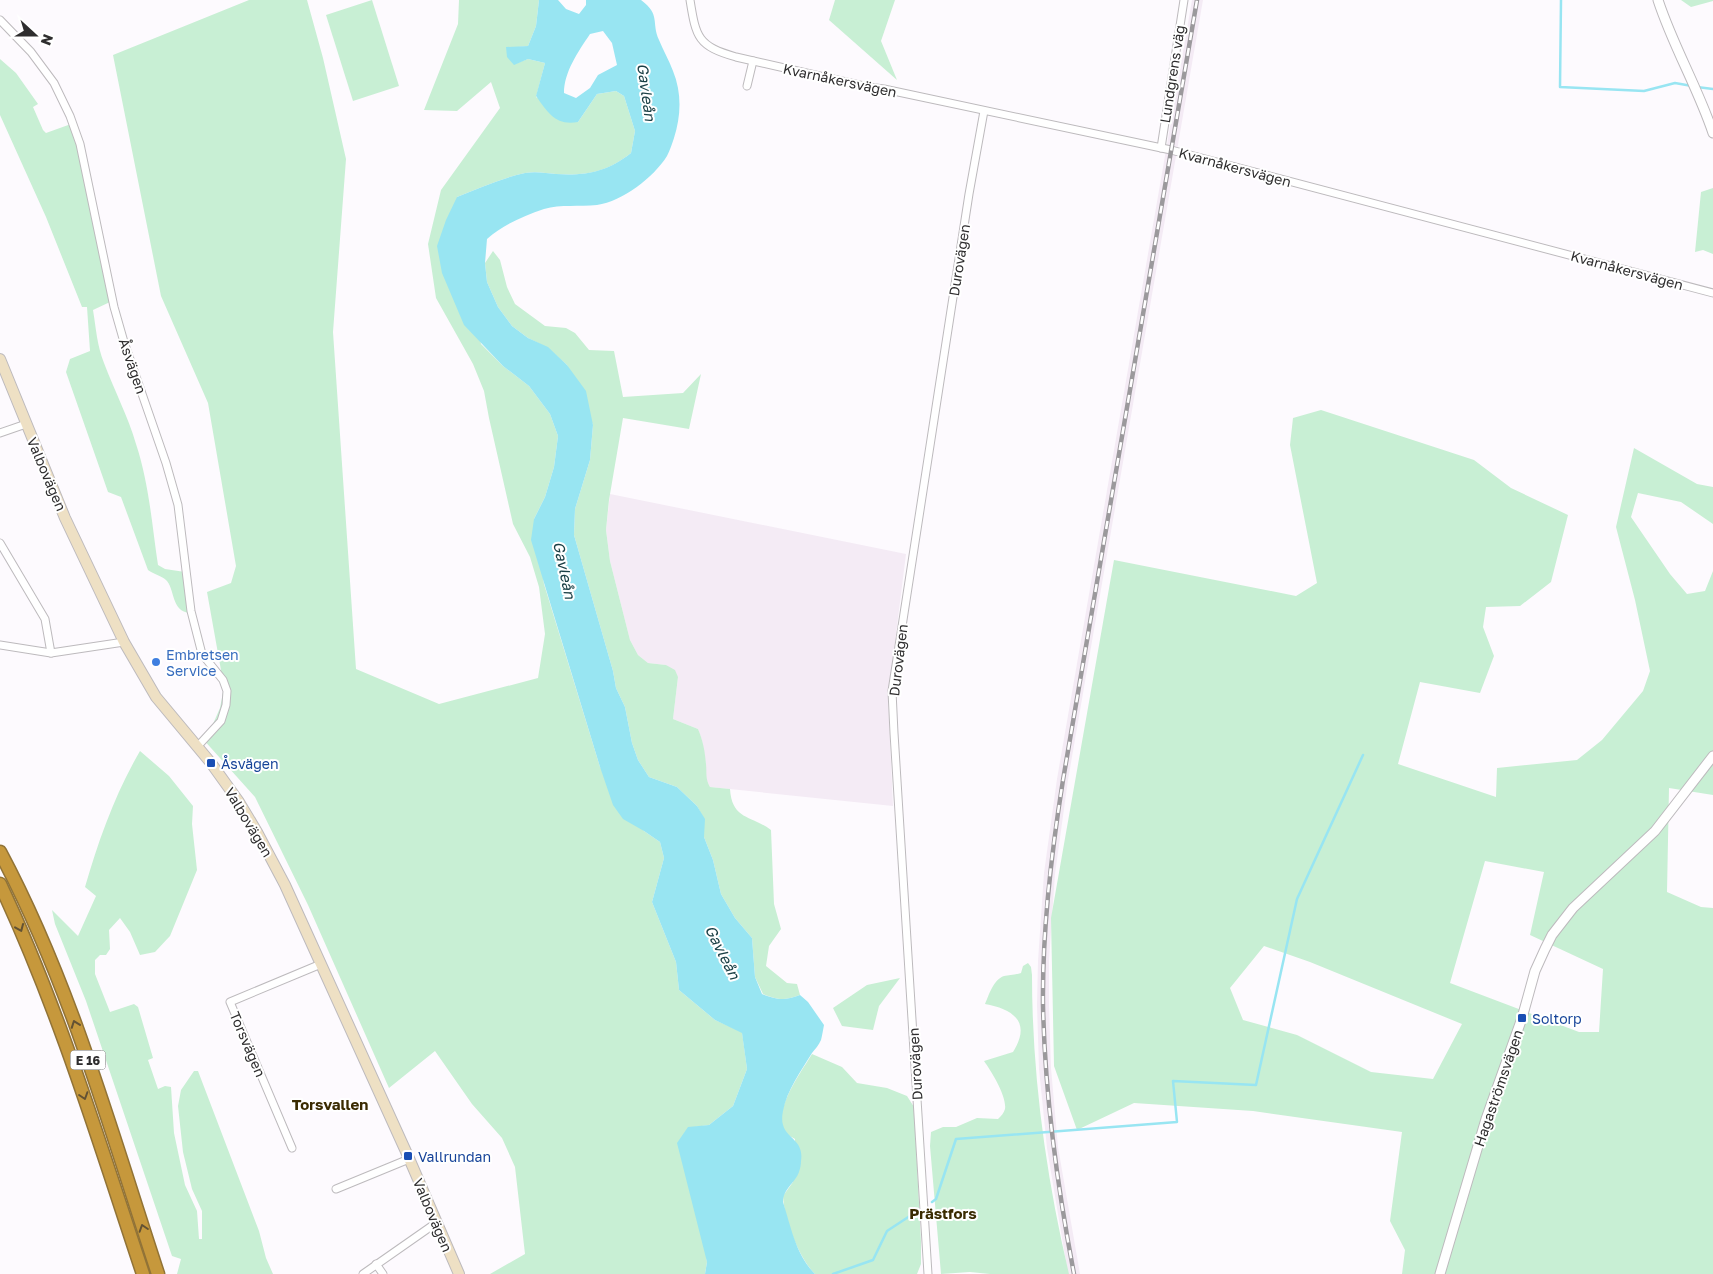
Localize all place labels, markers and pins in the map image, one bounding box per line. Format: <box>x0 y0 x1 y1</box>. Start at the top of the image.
place label: Embretsen Service <box>166 646 239 679</box>
marker: Embretsen Service <box>150 656 162 668</box>
place label: Åsvägen <box>221 755 279 772</box>
marker: Åsvägen <box>205 757 217 769</box>
place label: Soltorp <box>1532 1010 1582 1027</box>
marker: Soltorp <box>1516 1012 1528 1024</box>
place label: Vallrundan <box>418 1148 491 1165</box>
marker: Vallrundan <box>402 1150 414 1162</box>

